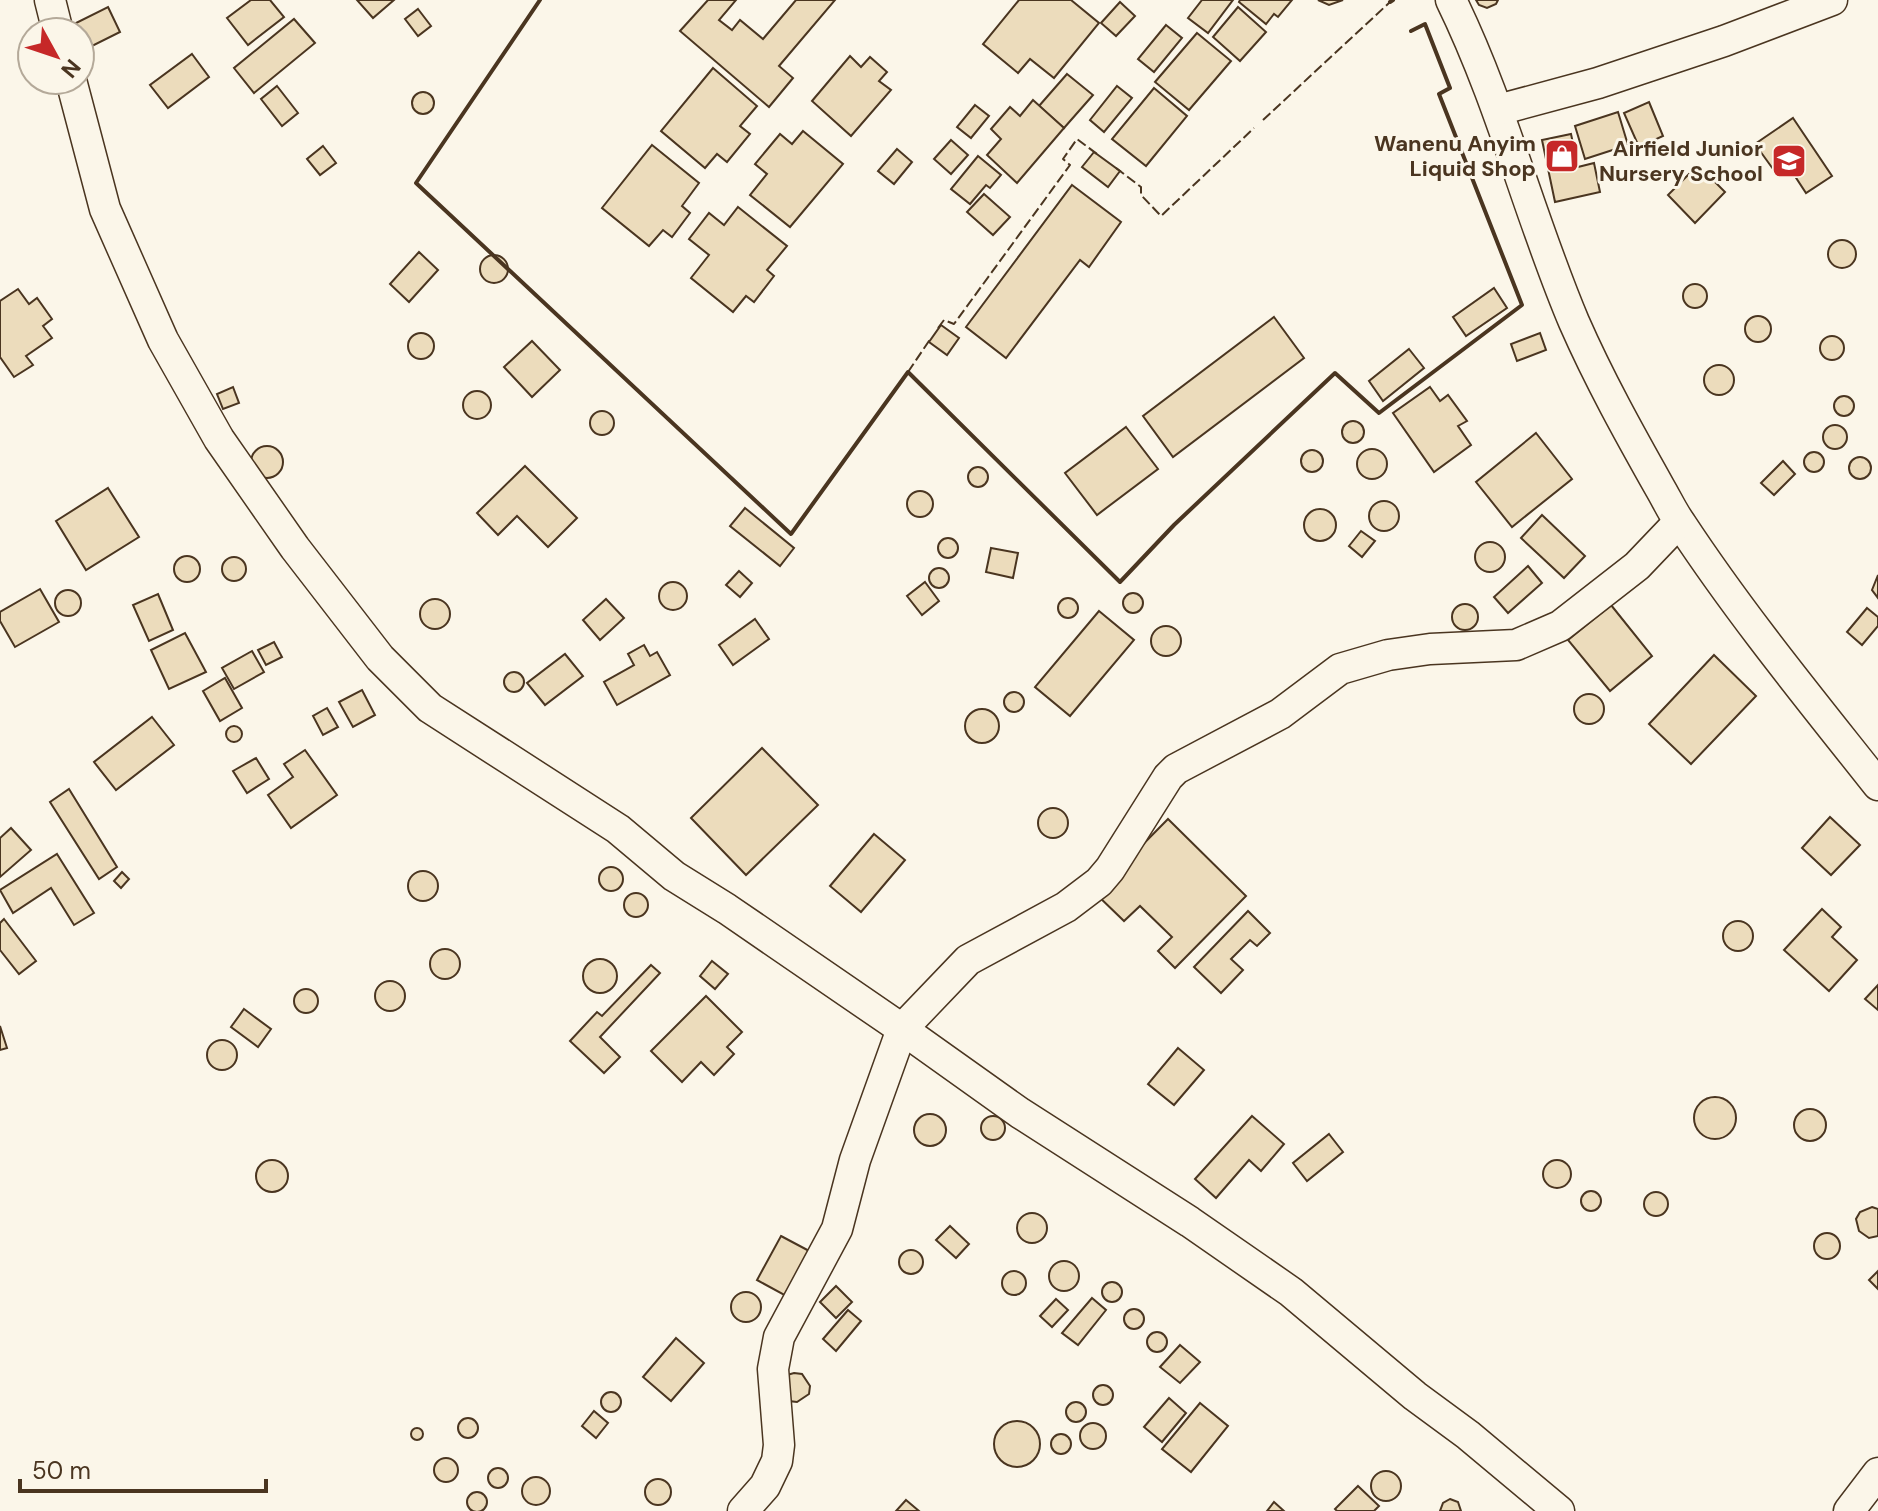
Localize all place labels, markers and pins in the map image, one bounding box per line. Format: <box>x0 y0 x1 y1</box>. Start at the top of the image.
place label: Wanenu Anyim Liquid Shop <box>1374 129 1536 183</box>
place label: Airfield Junior Nursery School <box>1599 134 1763 188</box>
shop icon: Wanenu Anyim Liquid Shop <box>1543 137 1581 175</box>
school or university icon: Airfield Junior Nursery School <box>1770 142 1808 180</box>

